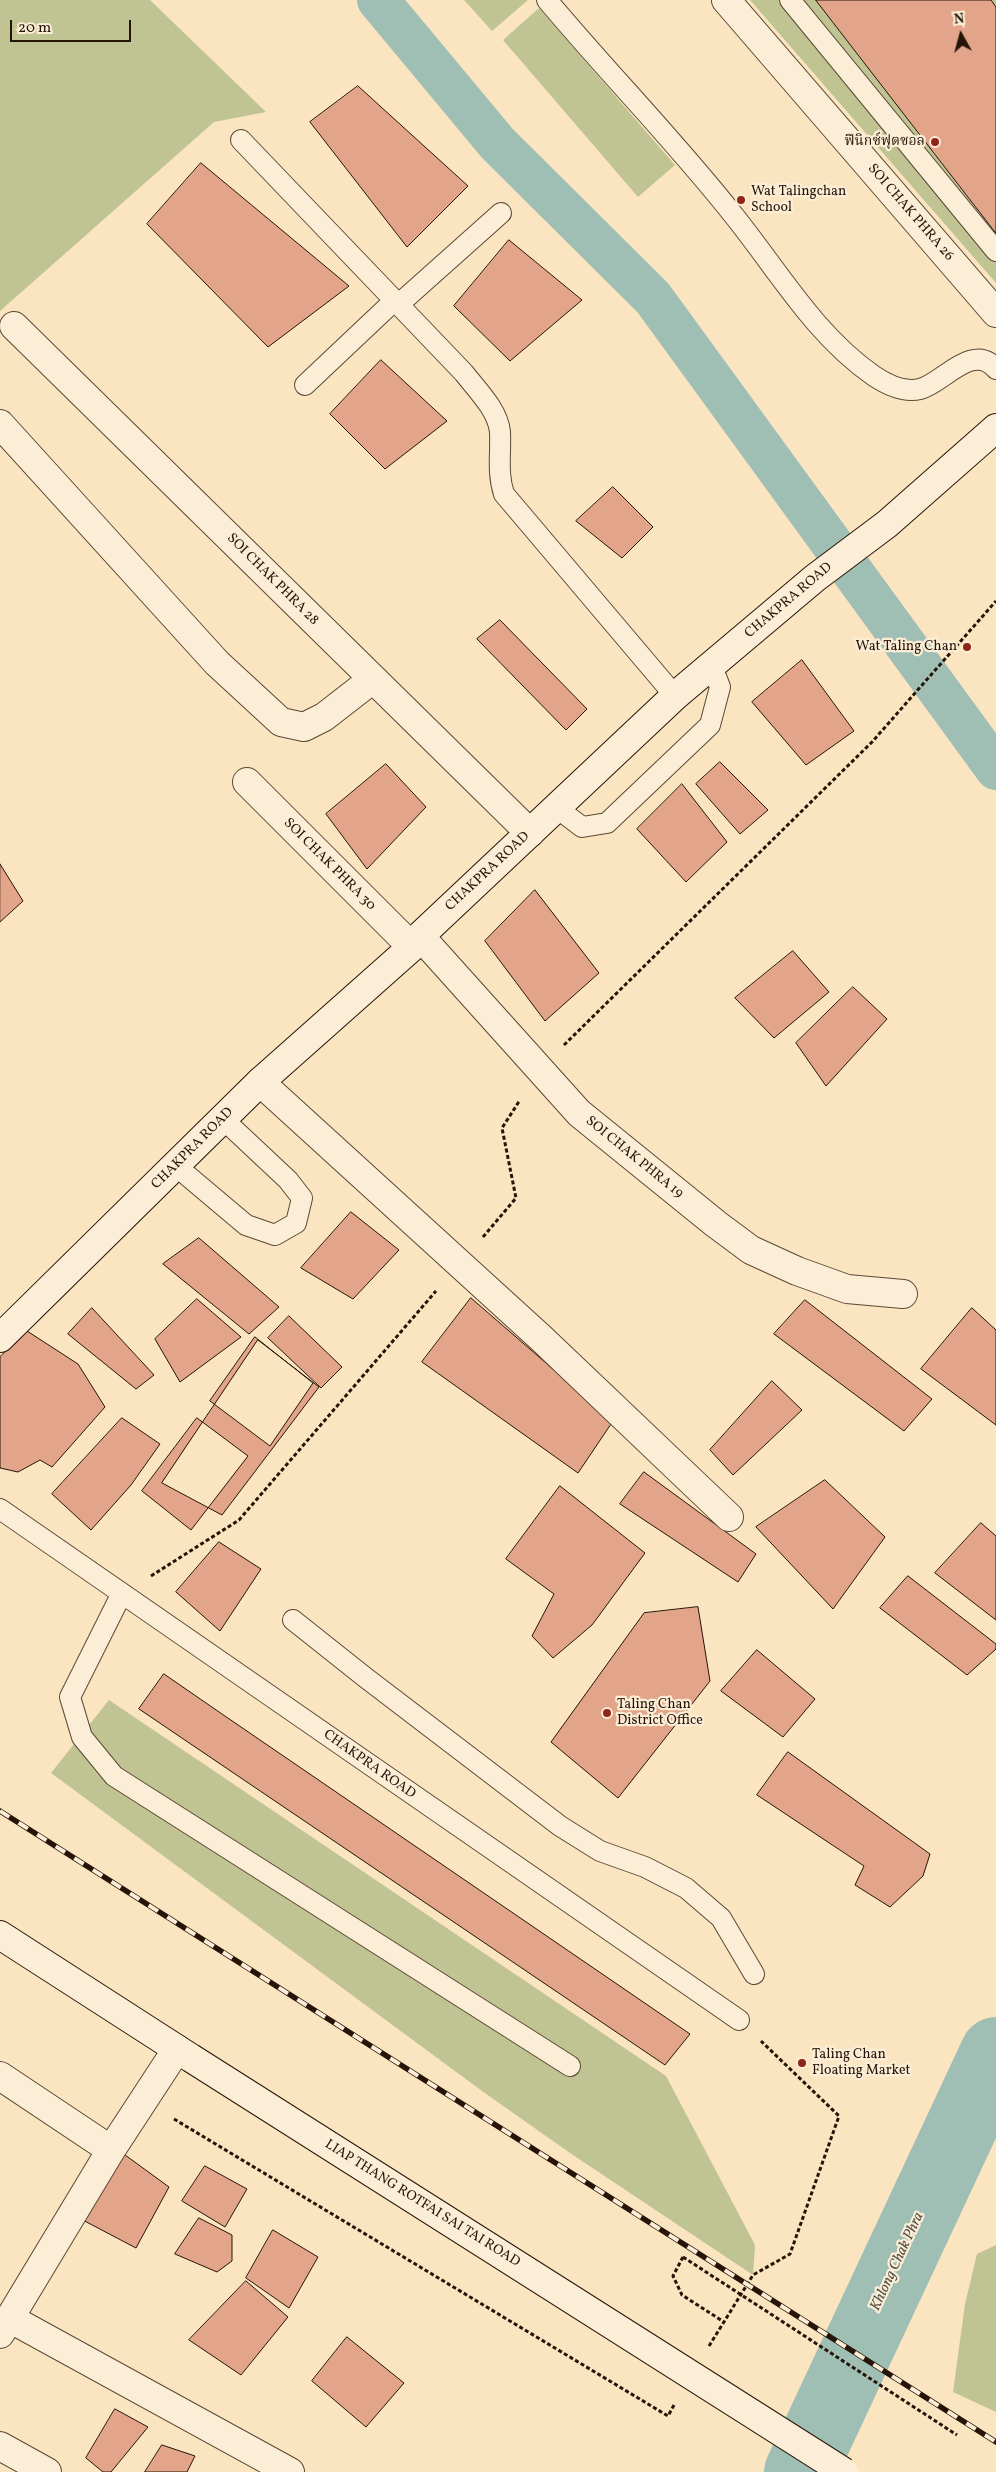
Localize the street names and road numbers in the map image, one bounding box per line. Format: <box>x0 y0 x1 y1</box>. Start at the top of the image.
street label: SOI CHAK PHRA 26 <box>863 161 957 265</box>
street label: SOI CHAK PHRA 28 <box>223 531 321 629</box>
street label: CHAKPRA ROAD <box>742 560 836 642</box>
street label: SOI CHAK PHRA 30 <box>279 815 379 915</box>
street label: CHAKPRA ROAD <box>442 829 534 915</box>
street label: CHAKPRA ROAD <box>149 1105 237 1193</box>
street label: SOI CHAK PHRA 19 <box>582 1113 686 1203</box>
street label: CHAKPRA ROAD <box>320 1727 418 1803</box>
street label: LIAP THANG ROTFAI SAI TAI ROAD <box>321 2137 523 2271</box>

